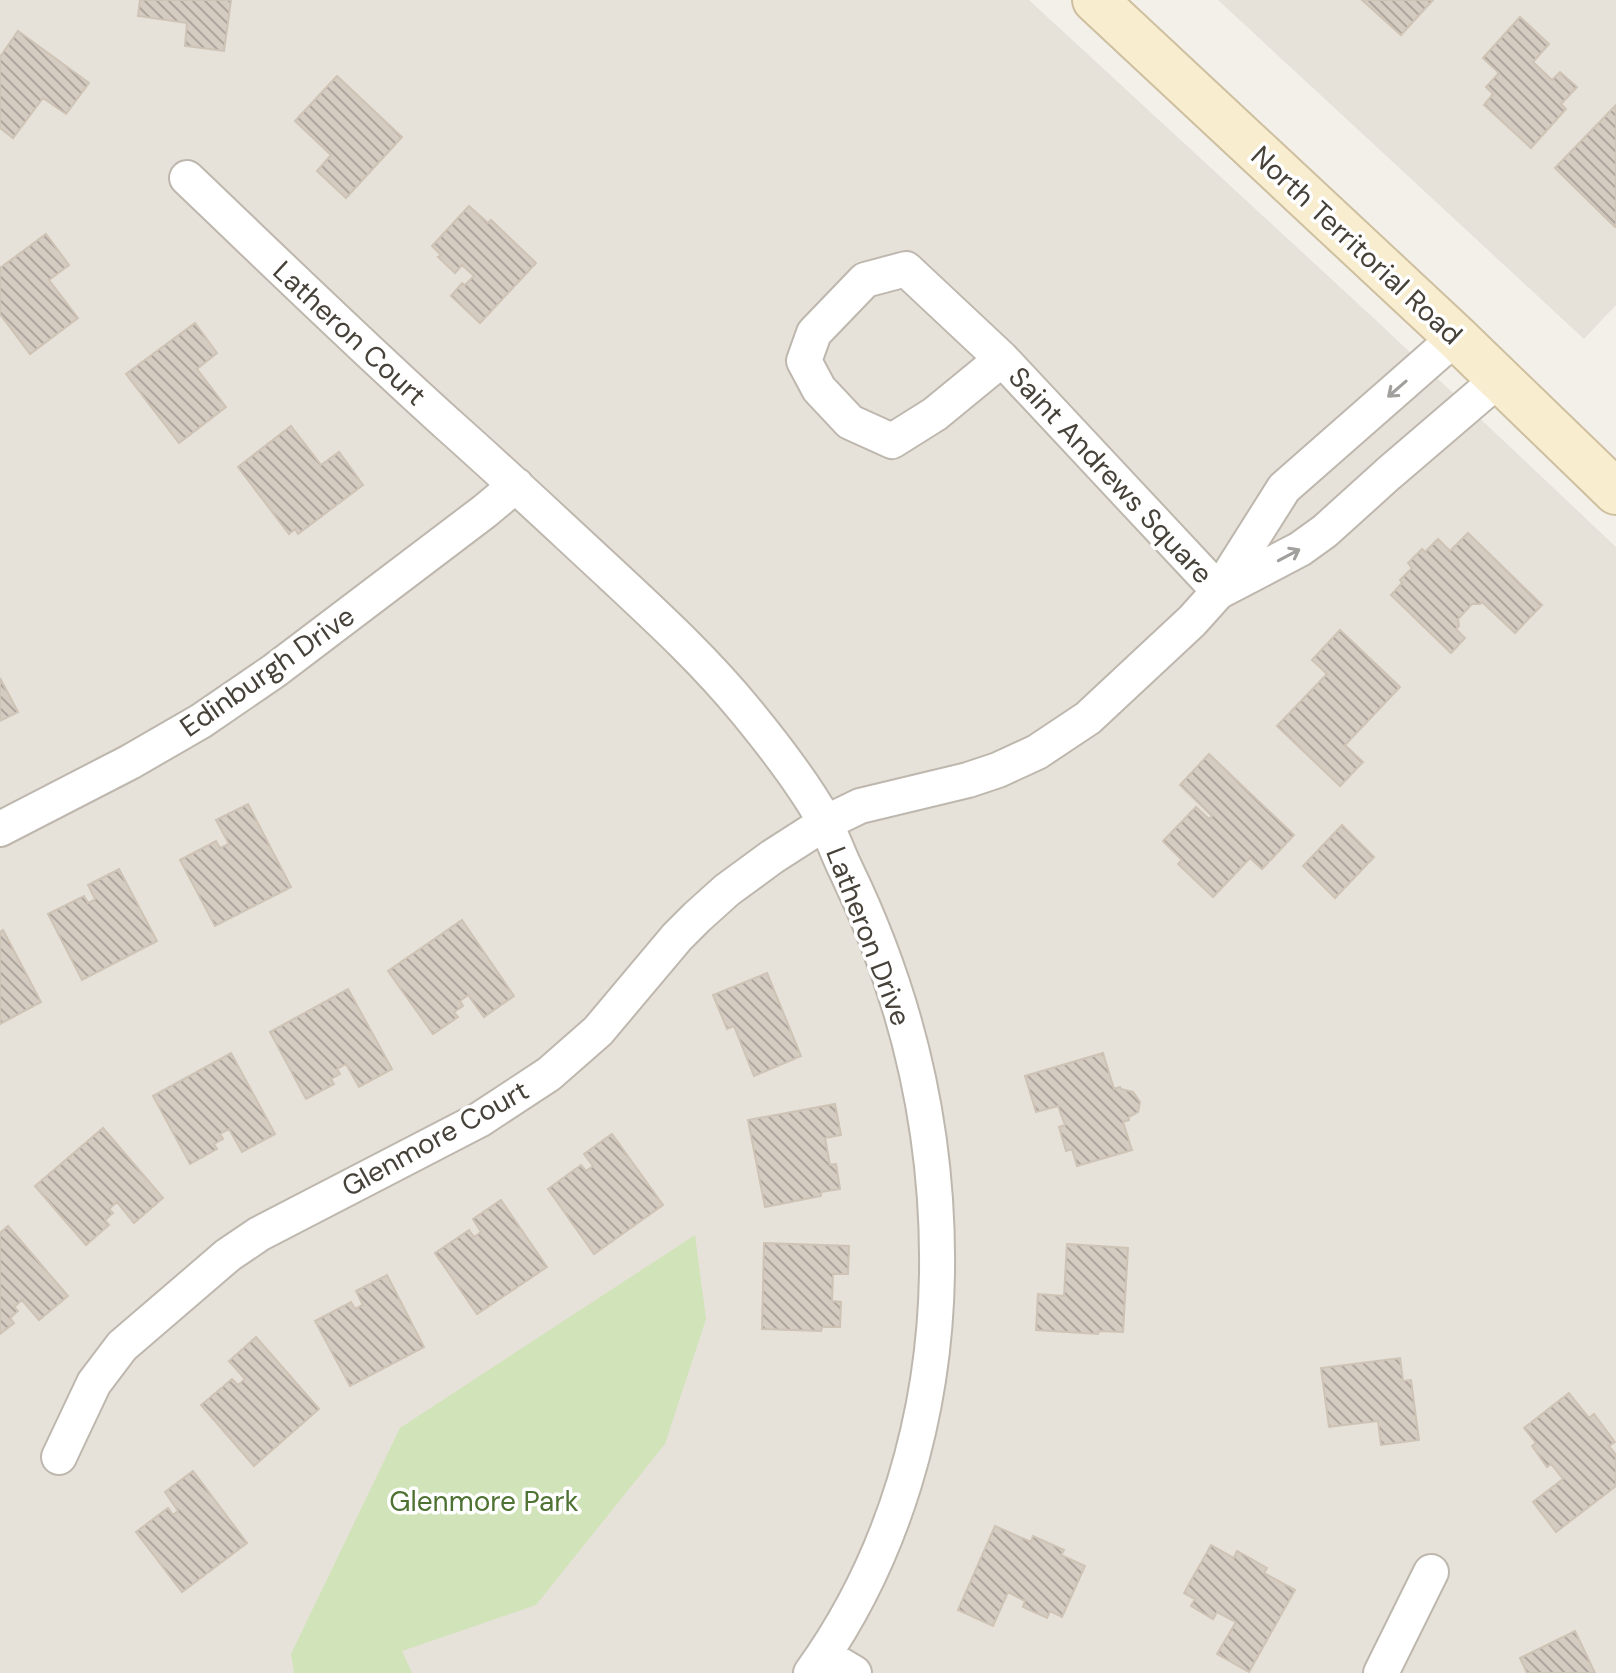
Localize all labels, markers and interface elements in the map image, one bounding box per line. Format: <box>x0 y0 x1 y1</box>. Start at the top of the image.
street label: North Territorial Road <box>1243 138 1470 353</box>
street label: Latheron Court <box>265 253 434 414</box>
street label: Saint Andrews Square <box>1000 359 1221 592</box>
one-way arrow <box>1388 379 1408 397</box>
one-way arrow <box>1276 546 1300 562</box>
street label: Edinburgh Drive <box>173 597 362 745</box>
street label: Latheron Drive <box>817 841 920 1031</box>
street label: Glenmore Court <box>335 1072 535 1205</box>
park label: Glenmore Park <box>389 1483 579 1520</box>

